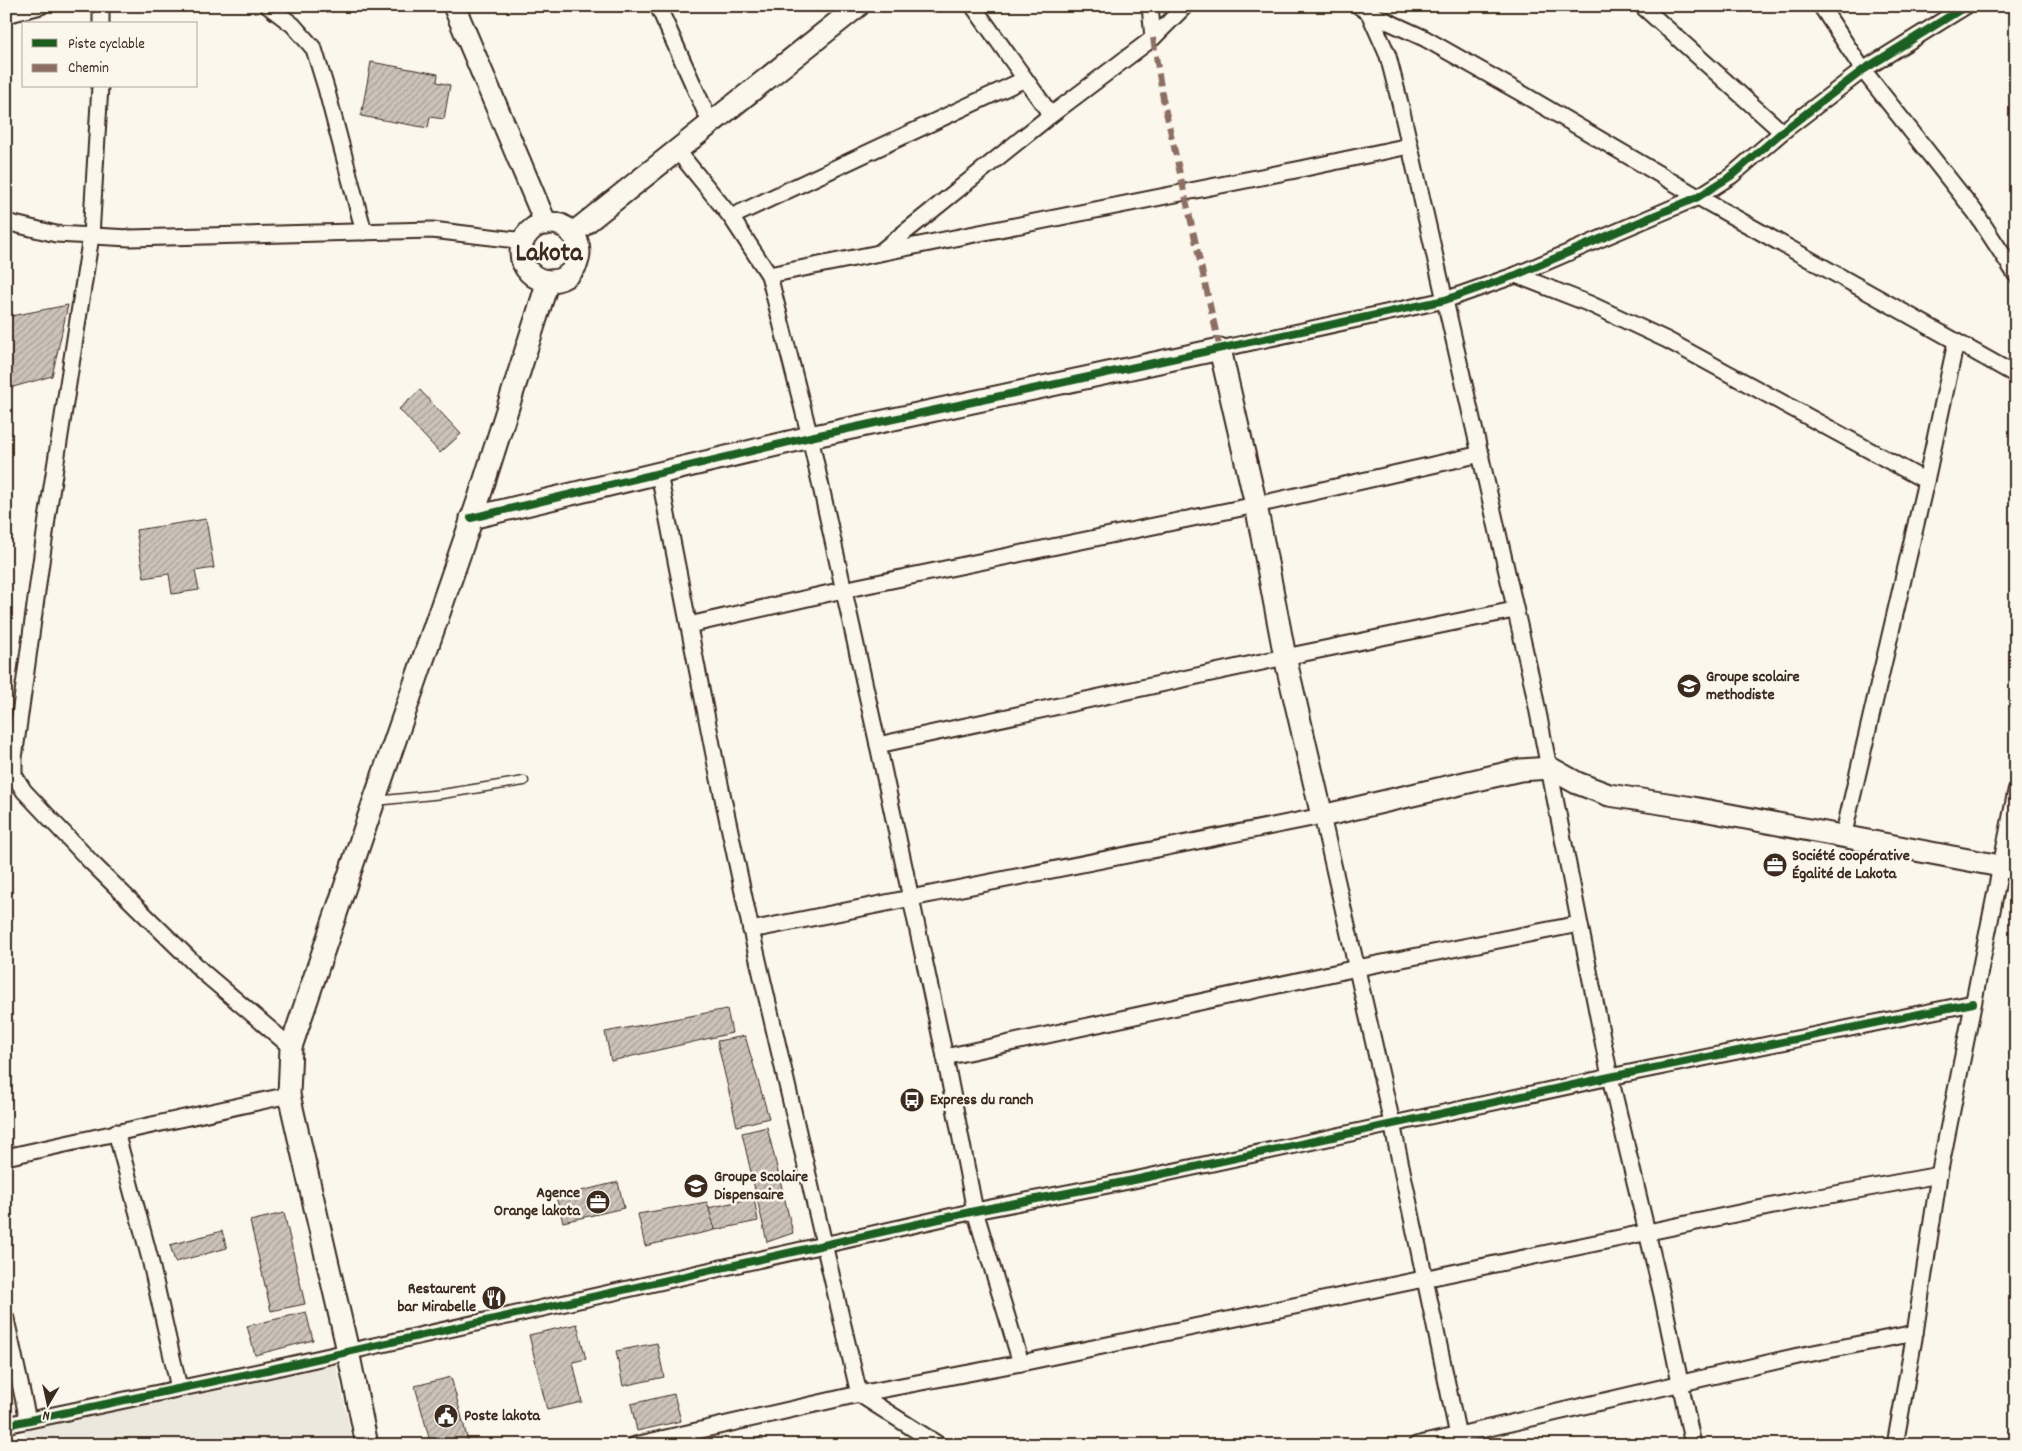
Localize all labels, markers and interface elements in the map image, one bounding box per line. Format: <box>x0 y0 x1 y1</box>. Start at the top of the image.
legend <box>22 22 198 88</box>
text: Piste cyclable <box>68 34 145 56</box>
text: Chemin <box>68 58 109 80</box>
district label: Lakota <box>516 236 583 273</box>
place label: Groupe scolaire methodiste <box>1706 666 1800 707</box>
school or university icon: Groupe scolaire methodiste <box>1676 673 1702 699</box>
place label: Société coopérative Égalité de Lakota <box>1792 845 1910 886</box>
office icon: Société coopérative Égalité de Lakota <box>1762 852 1788 878</box>
bus stop icon: Express du ranch <box>899 1087 925 1113</box>
place label: Express du ranch <box>930 1089 1033 1112</box>
place label: Groupe Scolaire Dispensaire <box>714 1166 808 1207</box>
school or university icon: Groupe Scolaire Dispensaire <box>683 1173 709 1199</box>
place label: Agence Orange lakota <box>494 1182 581 1223</box>
office icon: Agence Orange lakota <box>585 1189 611 1215</box>
place label: Restaurent bar Mirabelle <box>398 1278 476 1319</box>
restaurant icon: Restaurent bar Mirabelle <box>481 1285 507 1311</box>
north arrow <box>22 1378 72 1428</box>
public building icon: Poste lakota <box>433 1403 459 1429</box>
text: N <box>41 1404 51 1425</box>
place label: Poste lakota <box>464 1405 542 1428</box>

